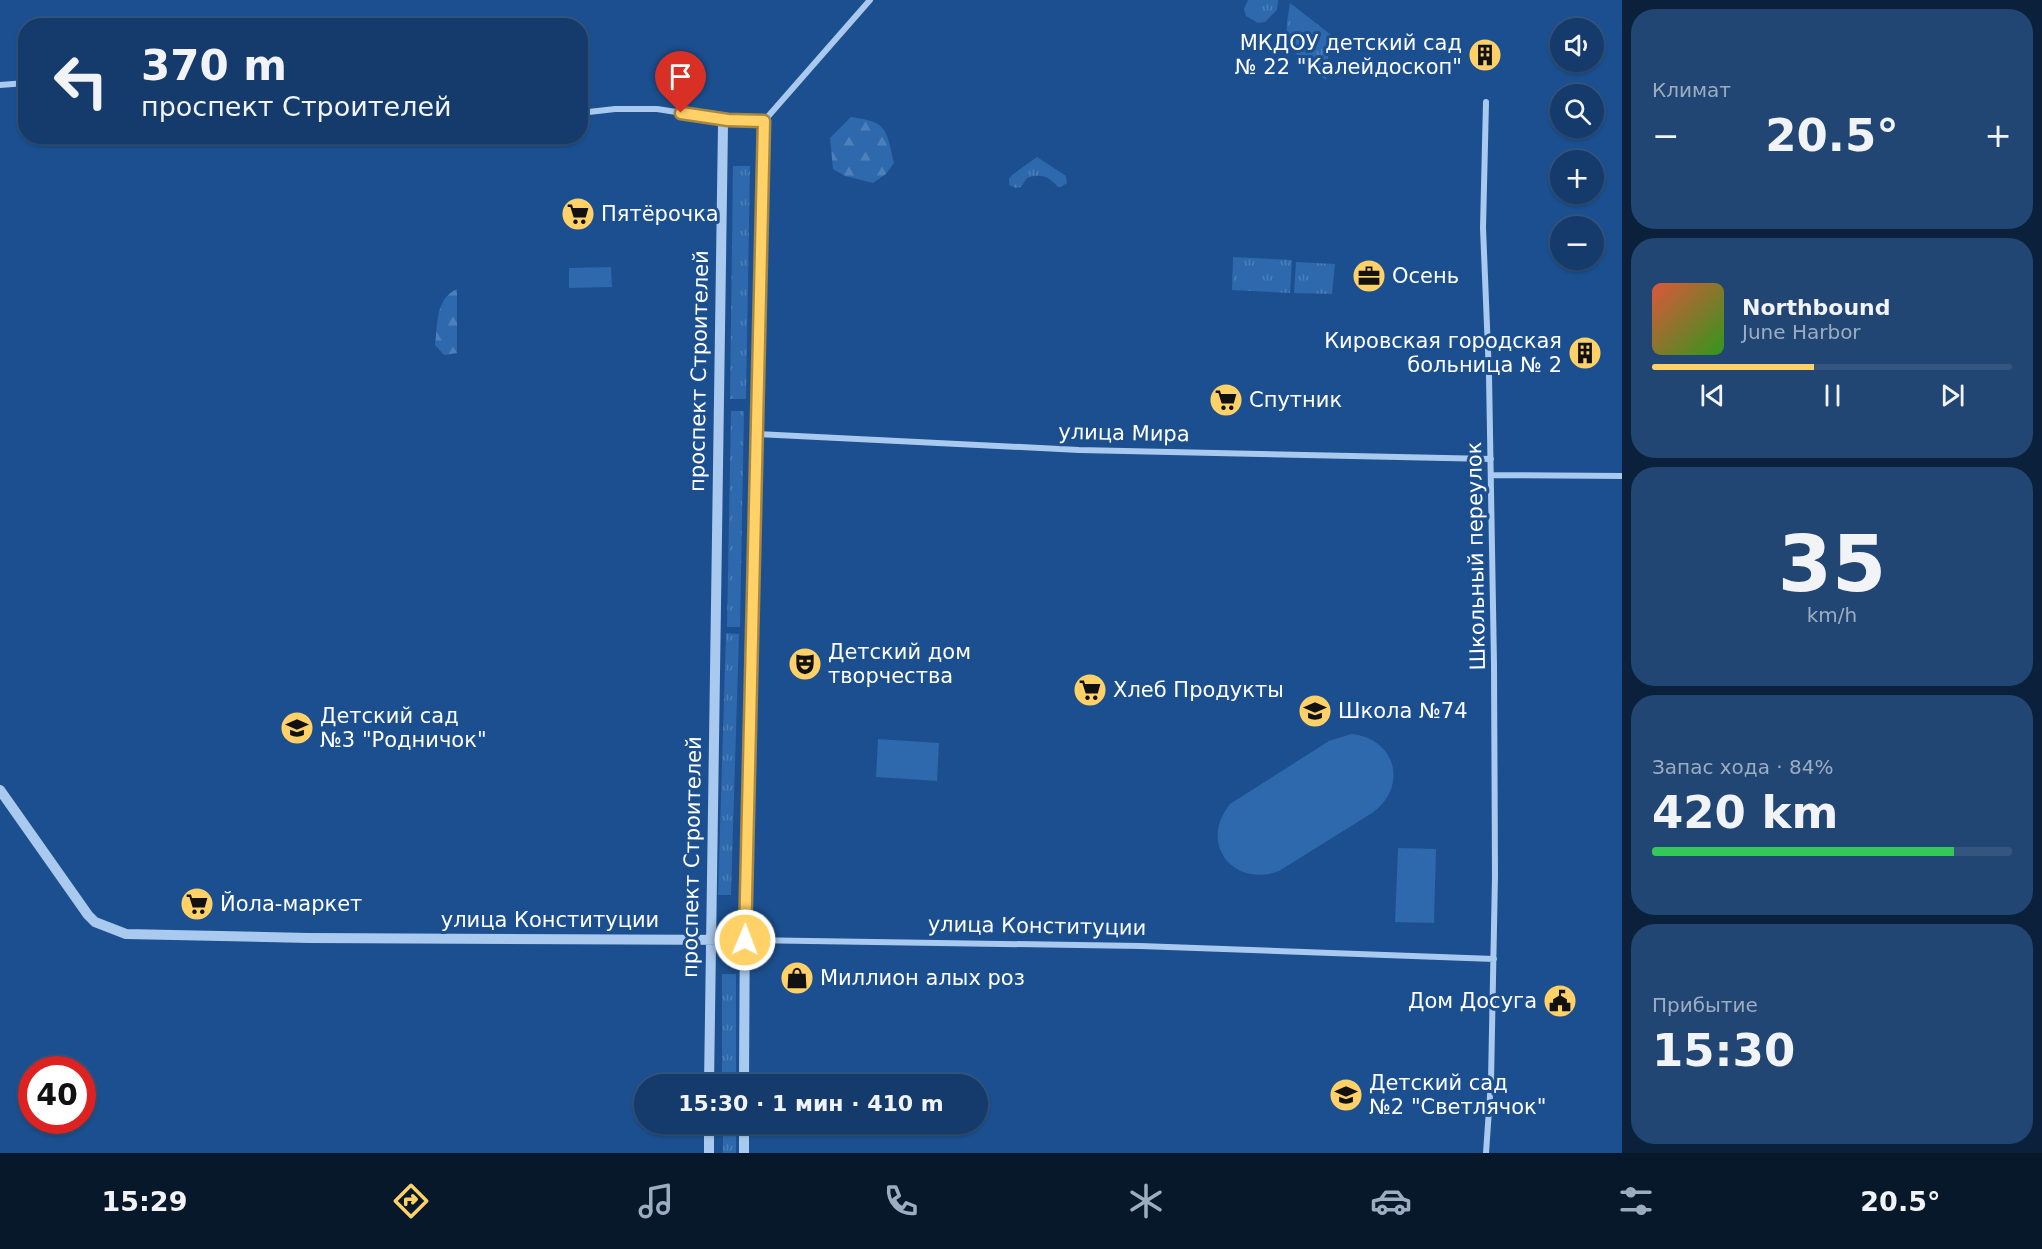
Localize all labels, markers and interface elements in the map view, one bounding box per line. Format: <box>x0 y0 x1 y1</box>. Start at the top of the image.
map controls <box>1550 18 1604 270</box>
button: sound <box>1550 18 1604 72</box>
place label: МКДОУ детский сад № 22 "Калейдоскоп" <box>1235 31 1462 79</box>
building icon: МКДОУ детский сад № 22 "Калейдоскоп" <box>1467 37 1503 73</box>
text: 370 m <box>141 41 287 90</box>
icon: left <box>42 42 120 120</box>
pin <box>655 51 706 113</box>
icon: arrive <box>664 60 697 93</box>
text: Климат <box>1652 78 1731 102</box>
button: search <box>1550 84 1604 138</box>
text: проспект Строителей <box>141 91 452 122</box>
text: 20.5° <box>1765 109 1899 162</box>
text: − <box>1652 116 1680 155</box>
text: + <box>1984 116 2012 155</box>
button: + <box>1550 150 1604 204</box>
supermarket icon: Пятёрочка <box>560 196 596 232</box>
place label: Пятёрочка <box>601 202 719 226</box>
button: − <box>1550 216 1604 270</box>
street label: проспект Строителей <box>685 250 713 492</box>
office icon: Осень <box>1351 258 1387 294</box>
place label: Осень <box>1392 264 1459 288</box>
text: Northbound <box>1742 295 1891 320</box>
text: June Harbor <box>1742 320 1861 344</box>
place label: Кировская городская больница № 2 <box>1324 329 1562 377</box>
building icon: Кировская городская больница № 2 <box>1567 335 1603 371</box>
icon: previous <box>1696 379 1729 412</box>
icon: pause <box>1816 379 1849 412</box>
icon: next <box>1936 379 1969 412</box>
supermarket icon: Спутник <box>1208 382 1244 418</box>
place label: Спутник <box>1249 388 1342 412</box>
street label: улица Мира <box>1058 420 1190 446</box>
street label: Школьный переулок <box>1462 441 1490 671</box>
text: 35 <box>1778 519 1886 609</box>
text: km/h <box>1807 603 1857 627</box>
place label: Детский дом творчества <box>828 640 971 688</box>
theatre icon: Детский дом творчества <box>787 646 823 682</box>
supermarket icon: Хлеб Продукты <box>1072 672 1108 708</box>
place label: Хлеб Продукты <box>1113 678 1284 702</box>
school or university icon: Школа №74 <box>1297 693 1333 729</box>
place label: Школа №74 <box>1338 699 1468 723</box>
place label: Детский сад №3 "Родничок" <box>320 704 487 752</box>
school or university icon: Детский сад №3 "Родничок" <box>279 710 315 746</box>
street label: проспект Строителей <box>678 736 706 978</box>
text: Запас хода · 84% <box>1652 755 1833 779</box>
text: 420 km <box>1652 786 1838 839</box>
supermarket icon: Йола-маркет <box>179 886 215 922</box>
place label: Йола-маркет <box>220 891 362 916</box>
street label: улица Конституции <box>441 908 659 932</box>
position arrow <box>713 908 777 972</box>
street label: улица Конституции <box>928 912 1146 940</box>
shop icon: Миллион алых роз <box>779 960 815 996</box>
place label: Миллион алых роз <box>820 966 1025 990</box>
public building icon: Дом Досуга <box>1542 983 1578 1019</box>
place label: Дом Досуга <box>1408 989 1537 1013</box>
text: Прибытие <box>1652 993 1758 1017</box>
text: 15:30 <box>1652 1024 1795 1077</box>
speed limit sign: 40 <box>18 1056 96 1134</box>
place label: Детский сад №2 "Светлячок" <box>1369 1071 1546 1119</box>
school or university icon: Детский сад №2 "Светлячок" <box>1328 1077 1364 1113</box>
text: 15:30 · 1 мин · 410 m <box>678 1091 944 1116</box>
icon: directions <box>390 1180 432 1222</box>
icon: music <box>635 1180 677 1222</box>
icon: phone <box>880 1180 922 1222</box>
icon: climate <box>1125 1180 1167 1222</box>
icon: car <box>1370 1180 1412 1222</box>
icon: filters <box>1615 1180 1657 1222</box>
text: 15:29 <box>101 1186 187 1217</box>
text: 20.5° <box>1860 1186 1940 1217</box>

